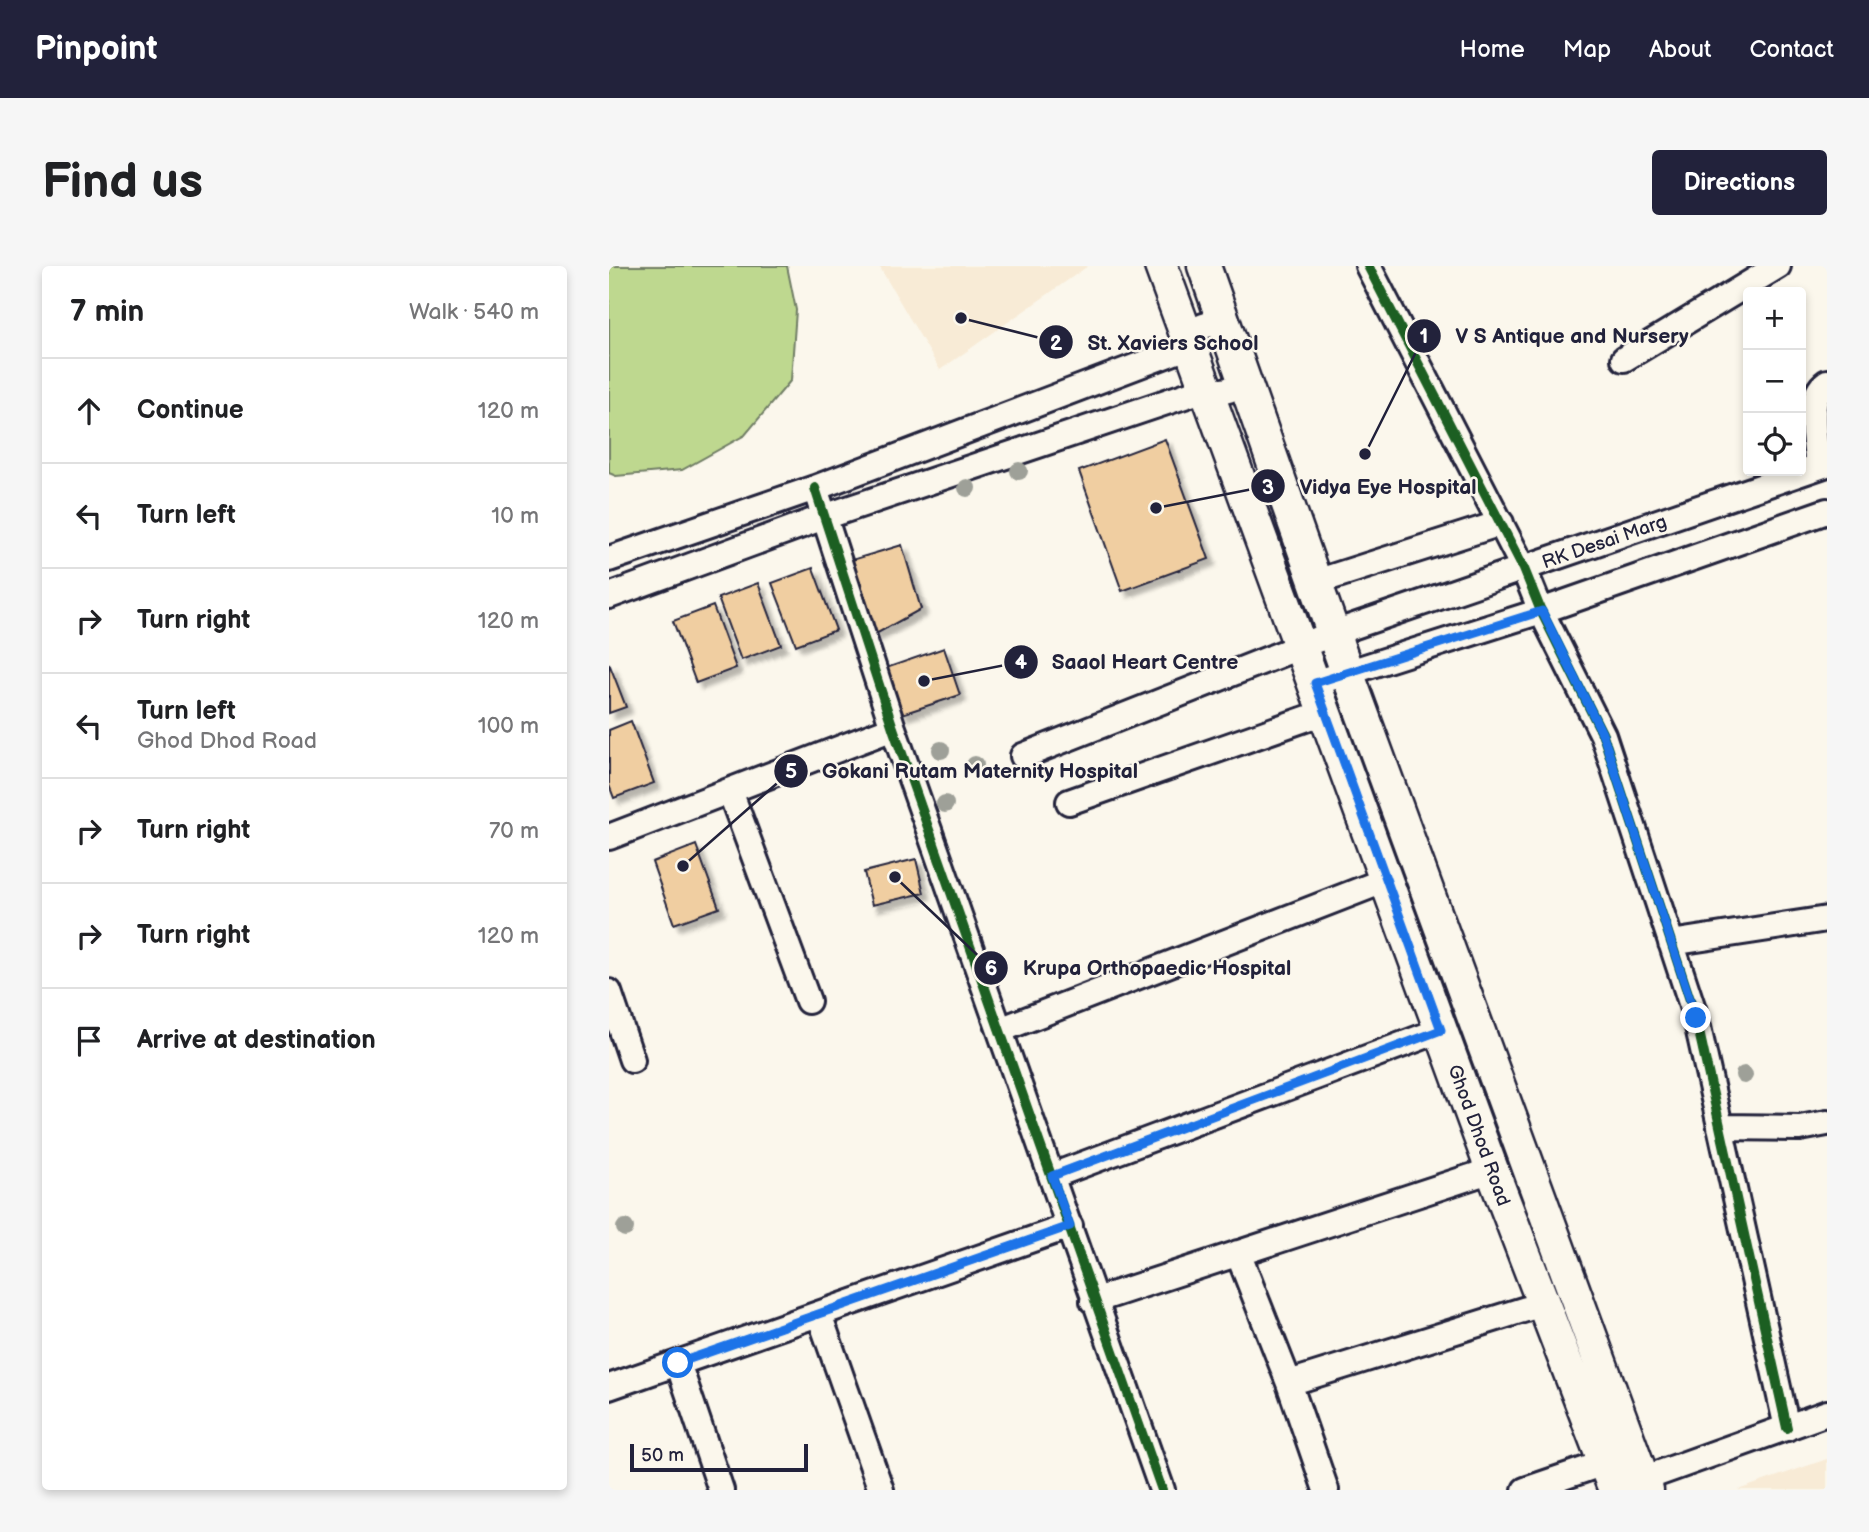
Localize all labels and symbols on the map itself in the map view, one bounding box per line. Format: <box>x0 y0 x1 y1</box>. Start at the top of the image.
callout: V S Antique and Nursery <box>1407 315 1703 357</box>
callout: St. Xaviers School <box>1038 321 1272 363</box>
text: 1 <box>1420 324 1428 349</box>
text: V S Antique and Nursery <box>1455 324 1689 349</box>
text: 2 <box>1050 331 1063 356</box>
text: St. Xaviers School <box>1087 331 1259 356</box>
callout: Vidya Eye Hospital <box>1250 465 1490 507</box>
text: 3 <box>1262 475 1274 500</box>
text: Vidya Eye Hospital <box>1300 475 1477 500</box>
street label: RK Desai Marg <box>1539 510 1670 574</box>
callout: Saaol Heart Centre <box>1003 641 1253 683</box>
text: 4 <box>1015 650 1028 675</box>
text: Saaol Heart Centre <box>1052 650 1238 675</box>
callout: Gokani Rutam Maternity Hospital <box>773 750 1153 792</box>
text: 5 <box>785 759 797 784</box>
text: Gokani Rutam Maternity Hospital <box>822 759 1138 784</box>
callout: Krupa Orthopaedic Hospital <box>974 947 1305 989</box>
text: 6 <box>985 956 997 981</box>
text: Krupa Orthopaedic Hospital <box>1023 956 1291 981</box>
route end <box>1680 1002 1711 1033</box>
street label: Ghod Dhod Road <box>1442 1062 1515 1209</box>
route start <box>662 1347 693 1378</box>
scale bar <box>630 1441 809 1473</box>

